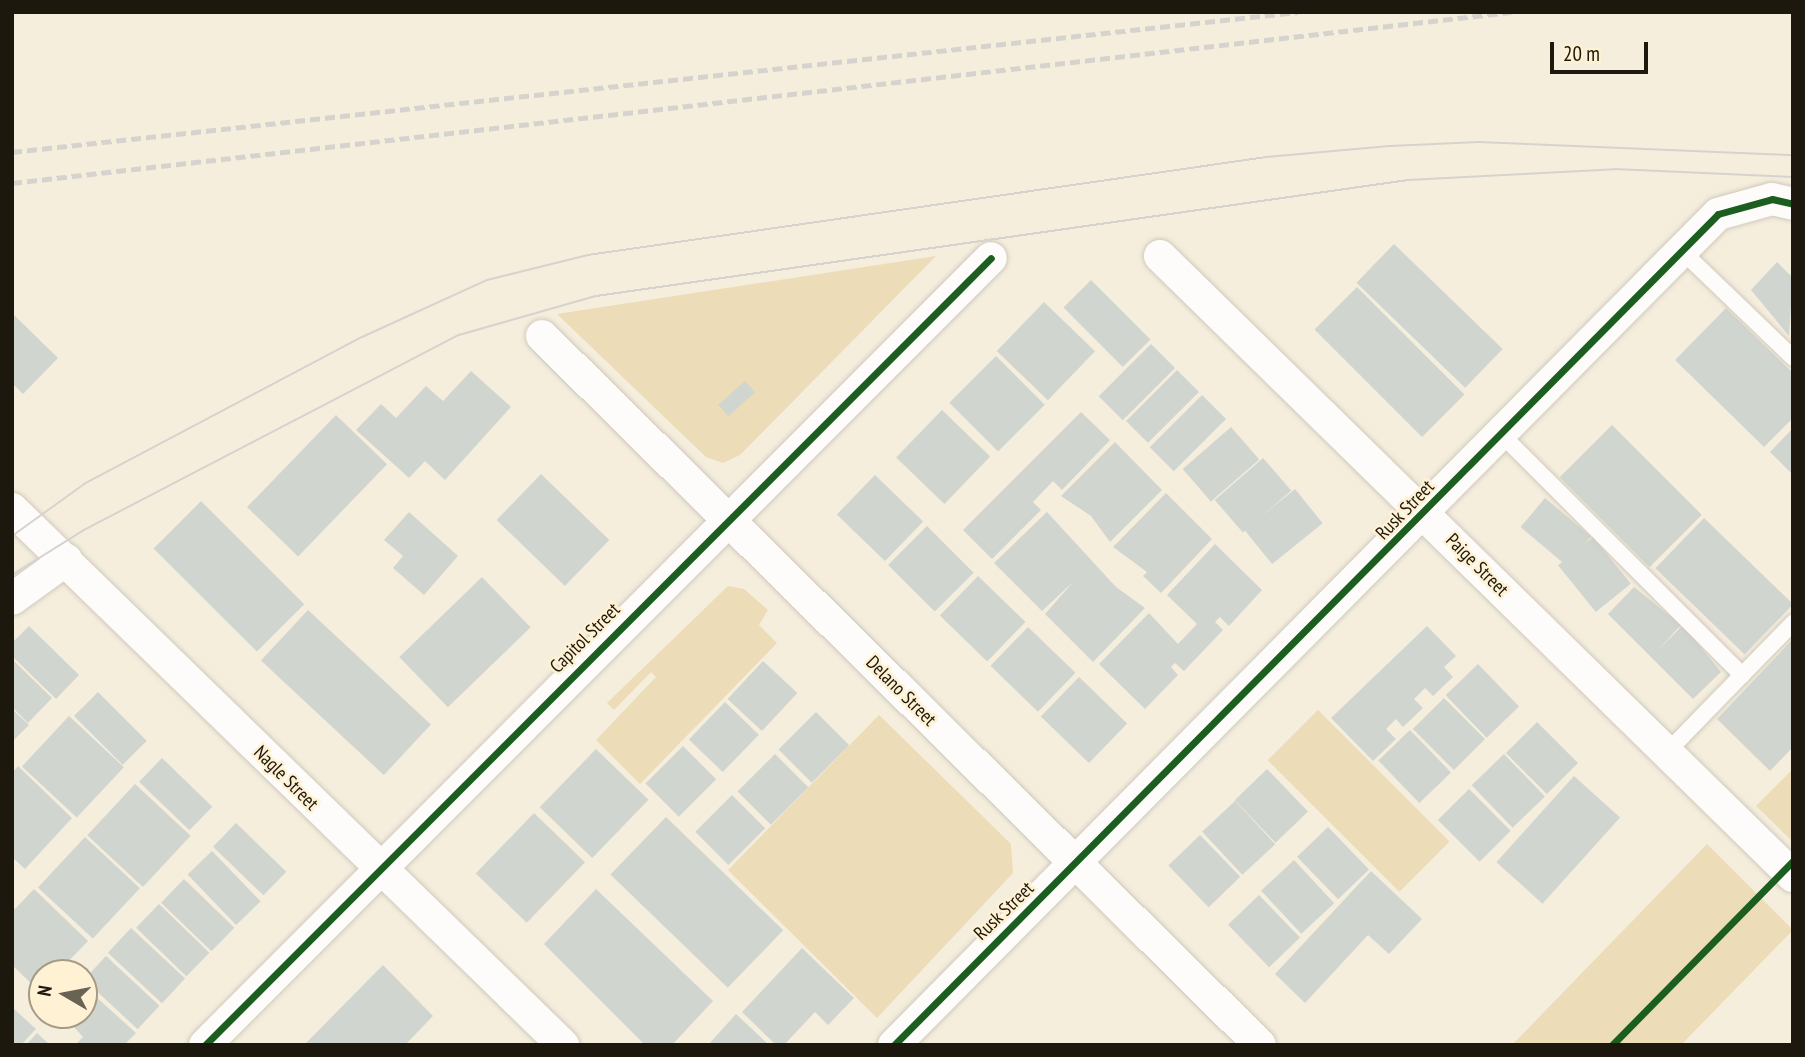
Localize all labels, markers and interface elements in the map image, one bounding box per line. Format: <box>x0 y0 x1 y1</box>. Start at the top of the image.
scale bar <box>1553 28 1651 72</box>
text: 20 m <box>1563 40 1600 67</box>
street label: Rusk Street <box>1371 475 1439 545</box>
street label: Paige Street <box>1441 529 1513 601</box>
street label: Capitol Street <box>545 598 625 678</box>
street label: Delano Street <box>861 651 941 731</box>
street label: Nagle Street <box>249 741 323 815</box>
street label: Rusk Street <box>969 877 1039 945</box>
north arrow <box>28 959 98 1029</box>
text: N <box>32 984 57 998</box>

